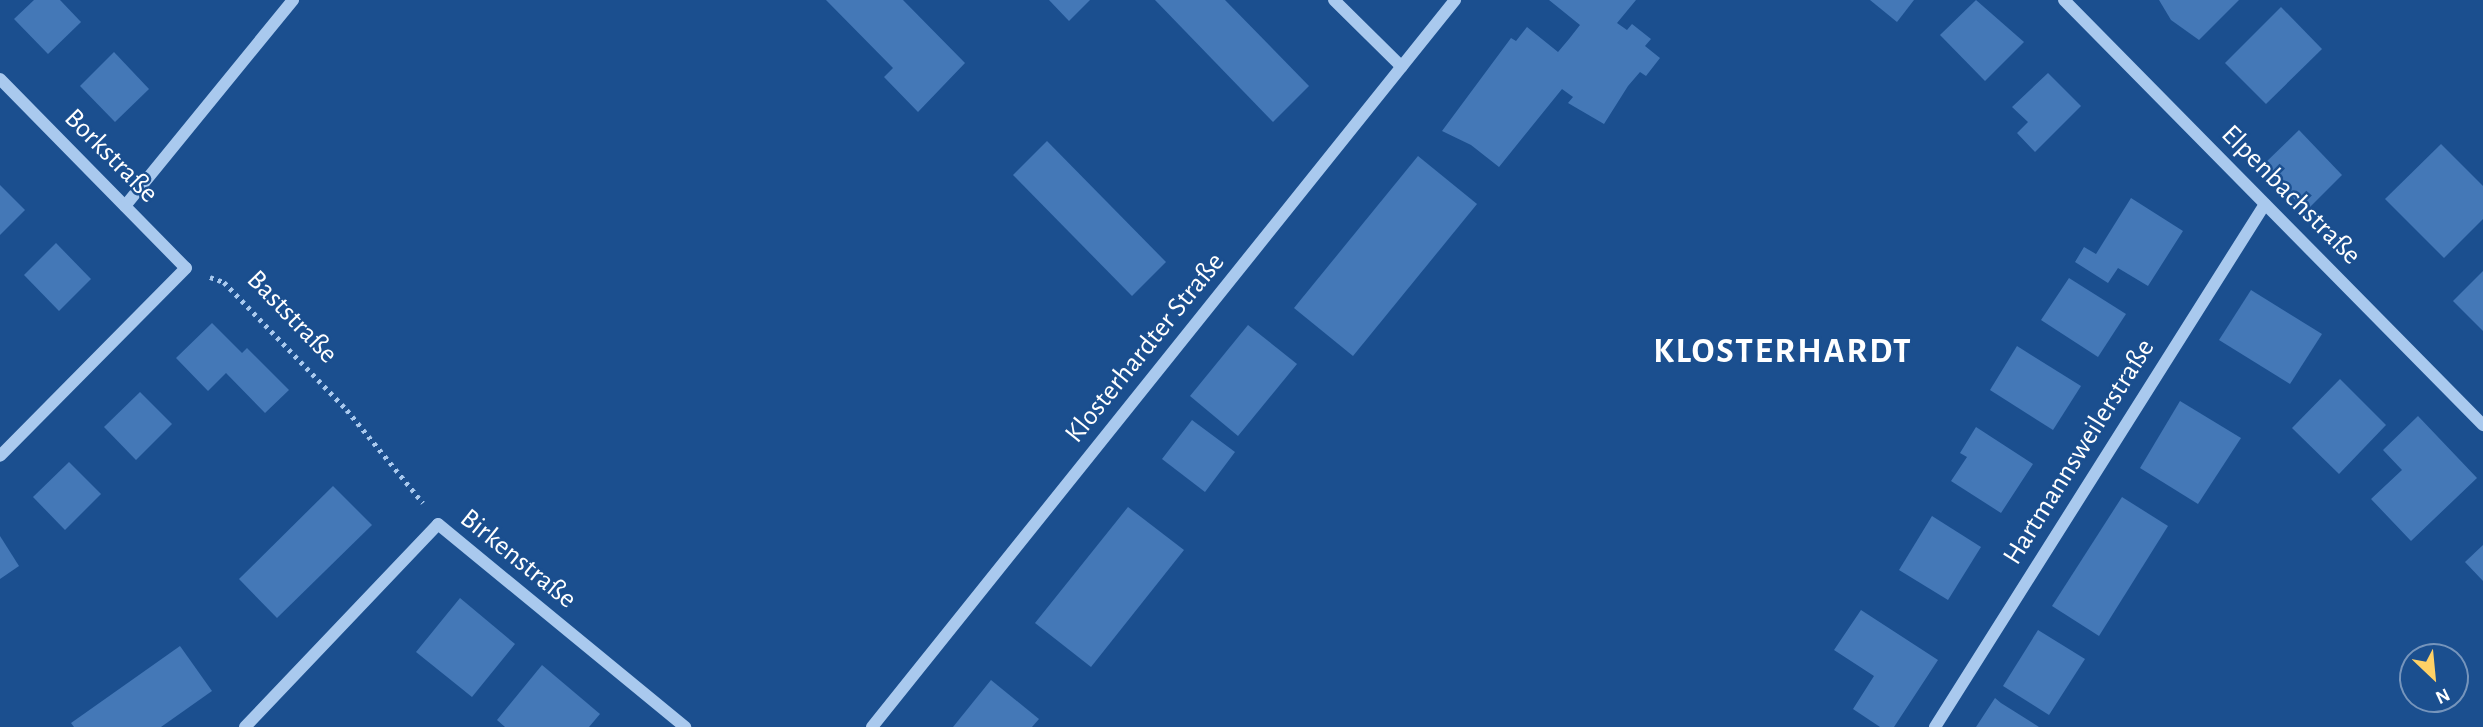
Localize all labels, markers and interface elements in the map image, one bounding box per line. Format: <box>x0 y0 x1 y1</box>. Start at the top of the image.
street label: Borkstraße <box>57 102 165 210</box>
street label: Elpenbachstraße <box>2214 118 2368 272</box>
street label: Klosterhardter Straße <box>1058 246 1232 450</box>
street label: Baststraße <box>239 263 345 371</box>
district label: KLOSTERHARDT <box>1655 331 1911 373</box>
street label: Hartmannsweilerstraße <box>1996 333 2162 571</box>
street label: Birkenstraße <box>453 502 583 616</box>
north arrow <box>2399 643 2469 713</box>
text: N <box>2432 684 2453 707</box>

